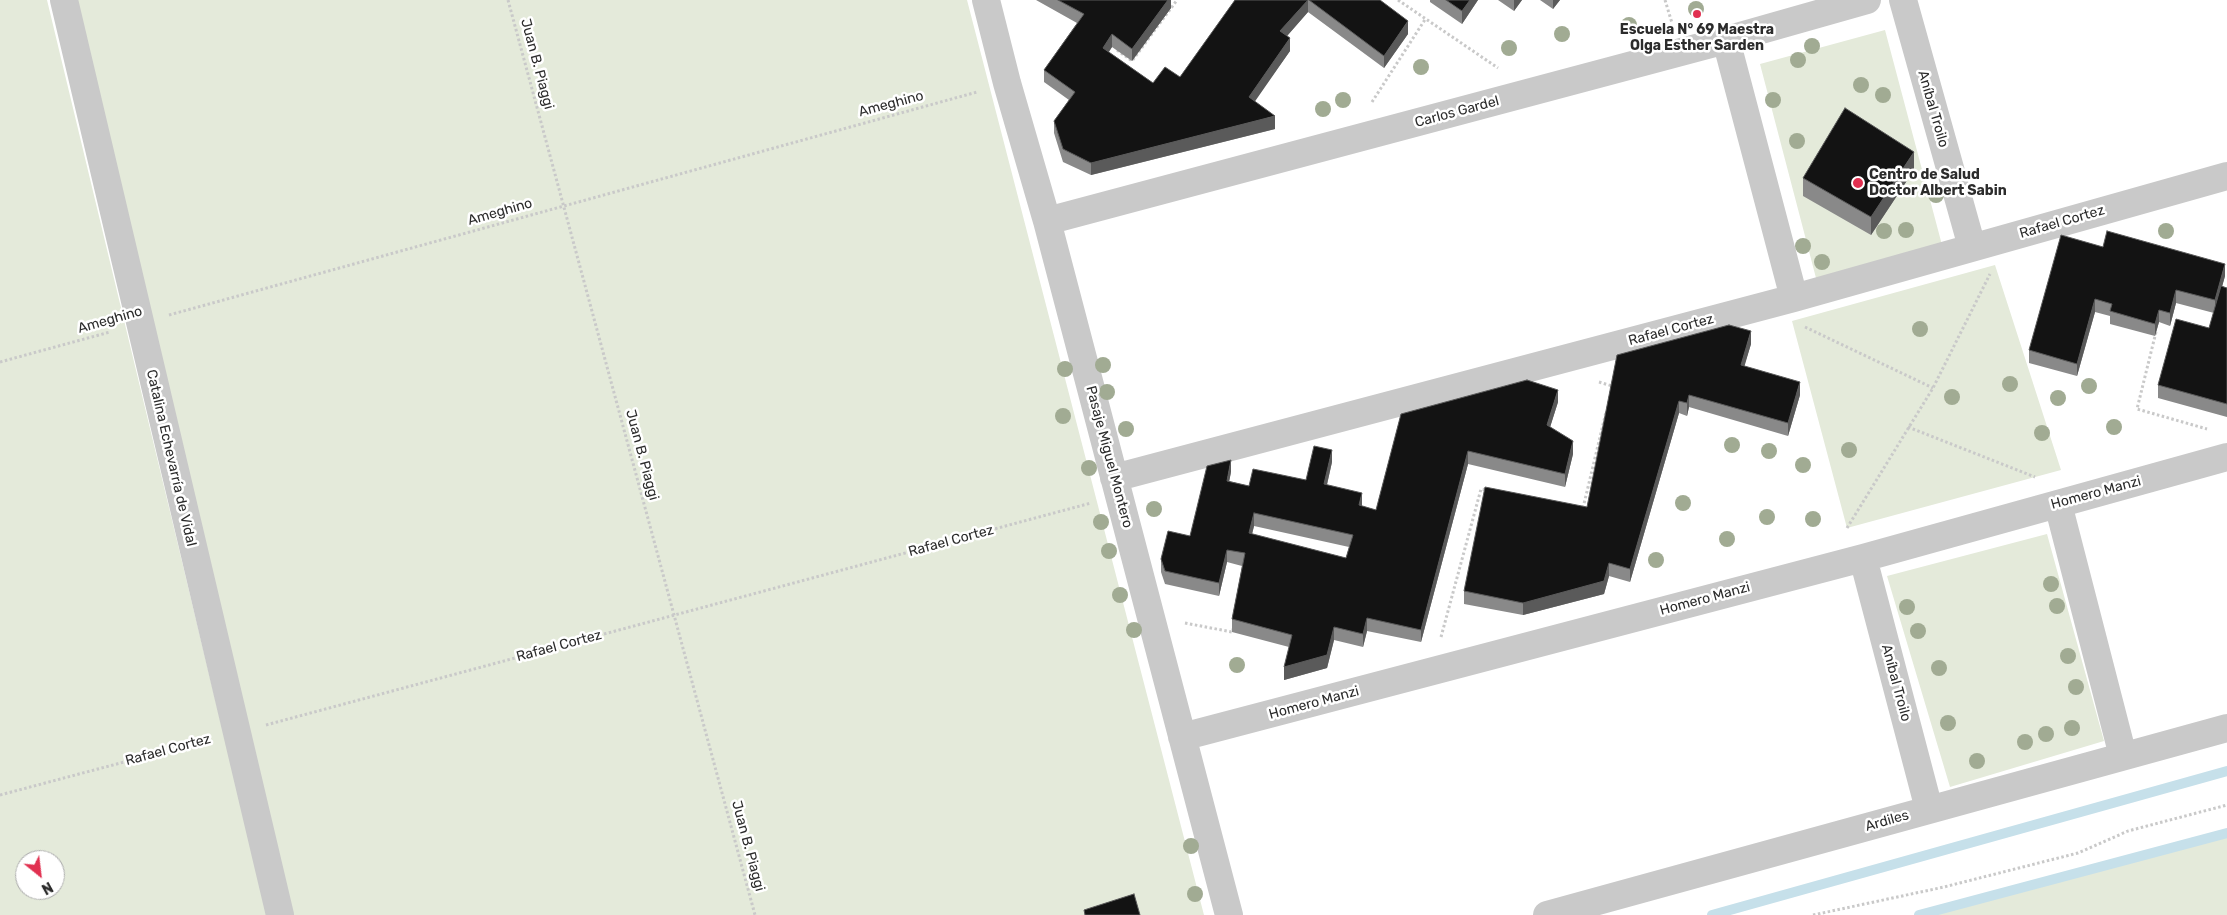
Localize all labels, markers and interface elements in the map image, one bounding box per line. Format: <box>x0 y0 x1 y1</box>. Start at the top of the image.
marker: Escuela N° 69 Maestra Olga Esther Sarden <box>1691 8 1703 20</box>
street label: Juan B. Piaggi <box>517 17 557 111</box>
place label: Escuela N° 69 Maestra Olga Esther Sarden <box>1620 22 1774 54</box>
street label: Aníbal Troilo <box>1914 69 1952 149</box>
street label: Ameghino <box>857 87 925 121</box>
street label: Carlos Gardel <box>1413 93 1501 131</box>
place label: Centro de Salud Doctor Albert Sabin <box>1869 167 2007 200</box>
marker: Centro de Salud Doctor Albert Sabin <box>1851 176 1865 190</box>
street label: Ameghino <box>466 195 534 229</box>
street label: Rafael Cortez <box>2018 202 2106 242</box>
street label: Ameghino <box>76 303 144 337</box>
street label: Rafael Cortez <box>1627 311 1715 349</box>
street label: Catalina Echevarría de Vidal <box>142 368 200 548</box>
street label: Pasaje Miguel Montero <box>1082 384 1136 530</box>
street label: Juan B. Piaggi <box>622 408 662 502</box>
street label: Homero Manzi <box>2049 473 2143 513</box>
street label: Rafael Cortez <box>907 522 995 560</box>
street label: Homero Manzi <box>1658 579 1752 619</box>
street label: Rafael Cortez <box>515 627 603 665</box>
street label: Aníbal Troilo <box>1878 643 1914 723</box>
street label: Homero Manzi <box>1267 683 1361 723</box>
street label: Rafael Cortez <box>124 731 212 769</box>
street label: Juan B. Piaggi <box>728 799 768 893</box>
street label: Ardiles <box>1863 807 1911 835</box>
north arrow <box>15 850 65 900</box>
text: N <box>39 878 56 898</box>

